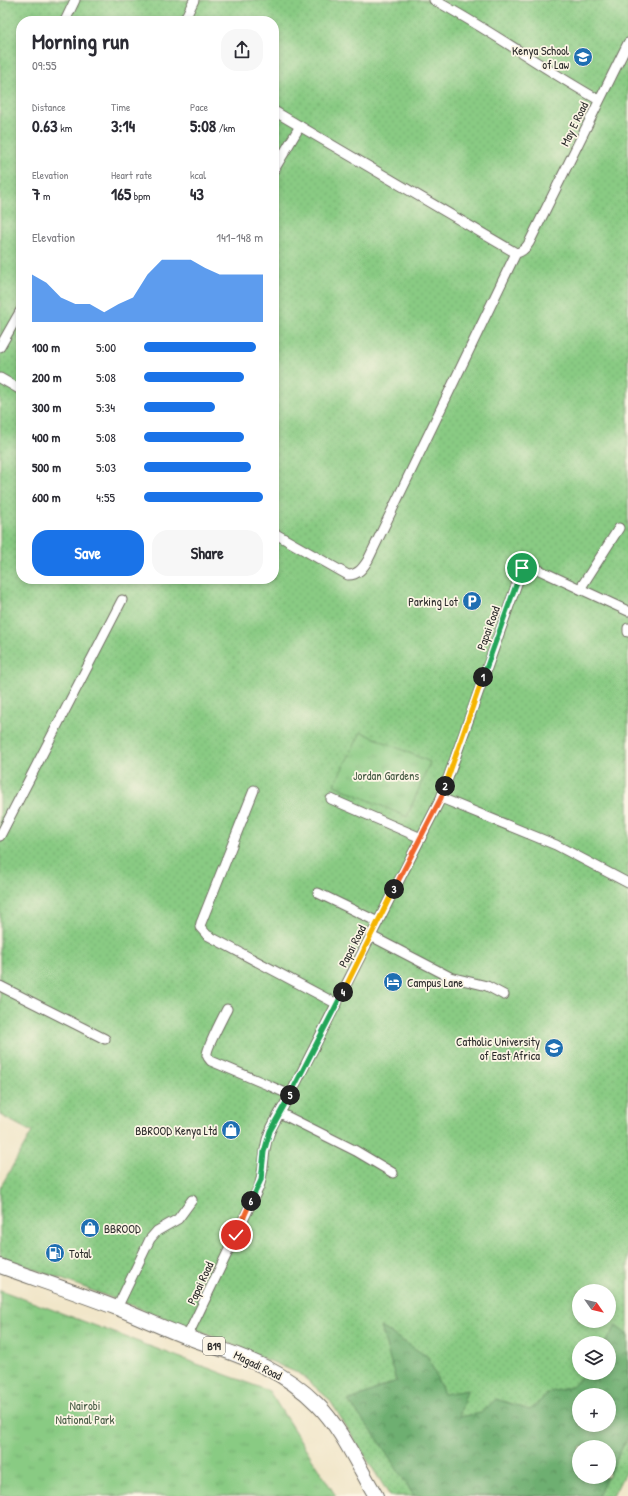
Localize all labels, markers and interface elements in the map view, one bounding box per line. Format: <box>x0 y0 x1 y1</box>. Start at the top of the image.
text: Morning run <box>32 26 129 56</box>
button: share <box>221 29 263 71</box>
place label: Kenya School of Law <box>512 42 570 73</box>
school or university icon: Kenya School of Law <box>572 46 594 68</box>
text: 09:55 <box>32 56 57 74</box>
street label: May E Road <box>556 99 592 149</box>
text: Distance <box>32 100 66 114</box>
text: Time <box>111 100 130 114</box>
text: Pace <box>190 100 208 114</box>
text: 0.63 <box>32 114 58 137</box>
text: 3:14 <box>111 114 135 137</box>
text: 5:08 <box>190 114 216 137</box>
text: km <box>58 121 72 135</box>
text: /km <box>216 121 235 135</box>
text: Elevation <box>32 168 69 182</box>
text: Heart rate <box>111 168 152 182</box>
text: kcal <box>190 168 206 182</box>
text: 7 <box>32 182 40 205</box>
text: 165 <box>111 182 131 205</box>
text: 43 <box>190 182 204 205</box>
text: m <box>40 189 50 203</box>
text: bpm <box>131 189 150 203</box>
text: Elevation <box>32 228 75 246</box>
text: 141–148 m <box>216 228 263 246</box>
text: 100 m <box>32 338 60 356</box>
text: 5:00 <box>96 338 116 356</box>
text: 200 m <box>32 368 62 386</box>
text: 5:08 <box>96 368 116 386</box>
text: 300 m <box>32 398 61 416</box>
text: 5:34 <box>96 398 115 416</box>
text: 400 m <box>32 428 60 446</box>
text: 5:08 <box>96 428 116 446</box>
text: 500 m <box>32 458 61 476</box>
text: 5:03 <box>96 458 116 476</box>
text: 600 m <box>32 488 61 506</box>
text: 4:55 <box>96 488 115 506</box>
button: Save <box>32 530 144 576</box>
button: Share <box>152 530 263 576</box>
pin <box>505 551 539 585</box>
icon: arrive <box>511 557 533 579</box>
parking icon: Parking Lot <box>461 590 483 612</box>
place label: Parking Lot <box>408 593 459 610</box>
street label: Papai Road <box>472 603 504 652</box>
pin: 1 <box>473 667 493 687</box>
text: 1 <box>481 670 485 684</box>
park label: Jordan Gardens <box>353 767 419 784</box>
pin: 2 <box>435 776 455 796</box>
text: 2 <box>442 779 448 793</box>
pin: 3 <box>384 879 404 899</box>
text: 3 <box>392 882 396 896</box>
street label: Papai Road <box>334 922 370 970</box>
hotel icon: Campus Lane <box>382 971 404 993</box>
place label: Campus Lane <box>407 974 463 991</box>
pin: 4 <box>333 982 353 1002</box>
text: 4 <box>341 985 345 999</box>
place label: Catholic University of East Africa <box>456 1033 540 1064</box>
school or university icon: Catholic University of East Africa <box>543 1037 565 1059</box>
pin: 5 <box>280 1085 300 1105</box>
text: 5 <box>288 1088 292 1102</box>
shop icon: BBROOD Kenya Ltd <box>220 1119 242 1141</box>
place label: BBROOD Kenya Ltd <box>135 1122 217 1139</box>
pin: 6 <box>241 1191 261 1211</box>
text: 6 <box>249 1194 253 1208</box>
shop icon: BBROOD <box>79 1217 101 1239</box>
pin <box>219 1218 253 1252</box>
place label: BBROOD <box>104 1220 141 1237</box>
icon: check <box>225 1224 247 1246</box>
fuel station icon: Total <box>44 1242 66 1264</box>
place label: Total <box>69 1245 92 1262</box>
street label: Papai Road <box>183 1259 217 1307</box>
north arrow <box>572 1284 616 1328</box>
map controls <box>572 1284 616 1484</box>
button: layers <box>572 1336 616 1380</box>
road number: B19 <box>203 1337 225 1355</box>
street label: Magadi Road <box>231 1346 285 1384</box>
button: + <box>572 1388 616 1432</box>
park label: Nairobi National Park <box>56 1397 114 1428</box>
button: − <box>572 1440 616 1484</box>

